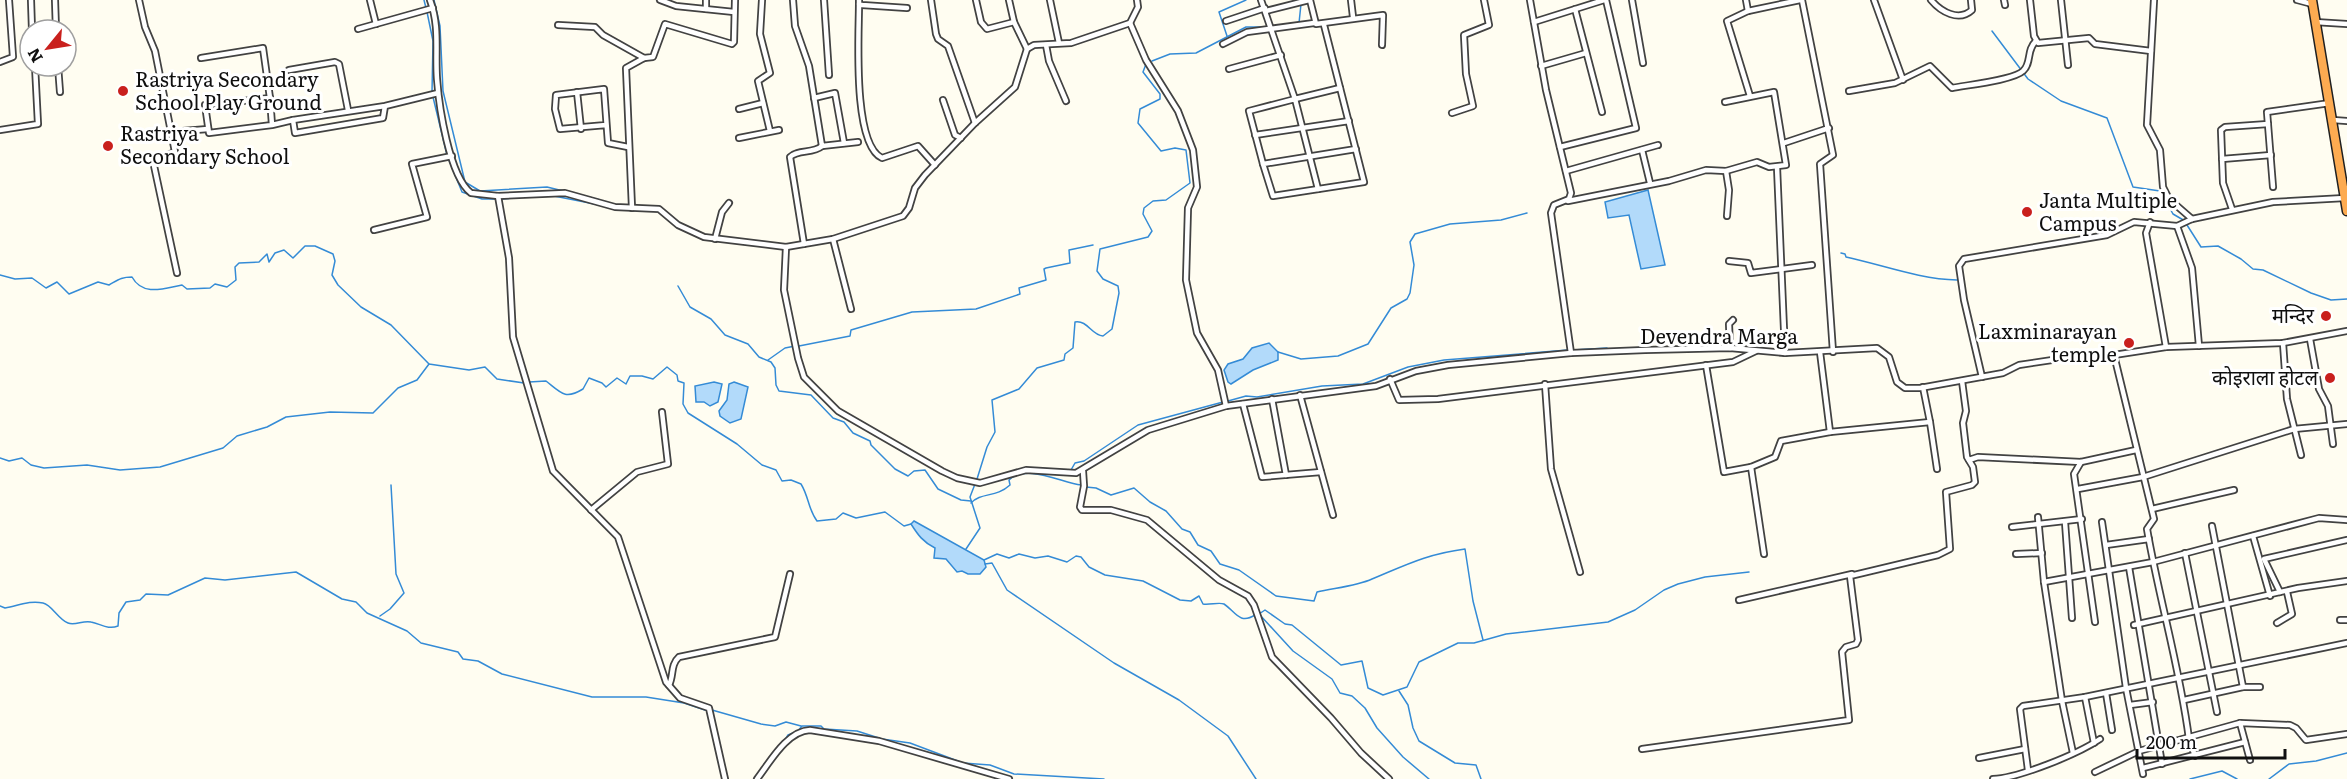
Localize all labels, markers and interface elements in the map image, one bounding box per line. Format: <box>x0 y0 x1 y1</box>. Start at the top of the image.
north arrow <box>18 18 78 78</box>
text: N <box>20 44 48 68</box>
place label: Rastriya Secondary School Play Ground <box>135 63 322 116</box>
marker: Rastriya Secondary School Play Ground <box>116 84 130 98</box>
place label: Rastriya Secondary School <box>120 117 290 170</box>
marker: Rastriya Secondary School <box>101 139 115 153</box>
place label: Janta Multiple Campus <box>2039 184 2177 237</box>
marker: Janta Multiple Campus <box>2020 205 2034 219</box>
place label: मन्दिर <box>2272 299 2315 329</box>
marker: मन्दिर <box>2319 309 2333 323</box>
place label: Laxminarayan temple <box>1978 315 2117 368</box>
street label: Devendra Marga <box>1640 320 1798 350</box>
marker: Laxminarayan temple <box>2122 336 2136 350</box>
place label: कोइराला होटल <box>2212 361 2318 391</box>
marker: कोइराला होटल <box>2323 371 2337 385</box>
scale bar <box>2137 722 2286 760</box>
text: 200 m <box>2146 728 2197 755</box>

